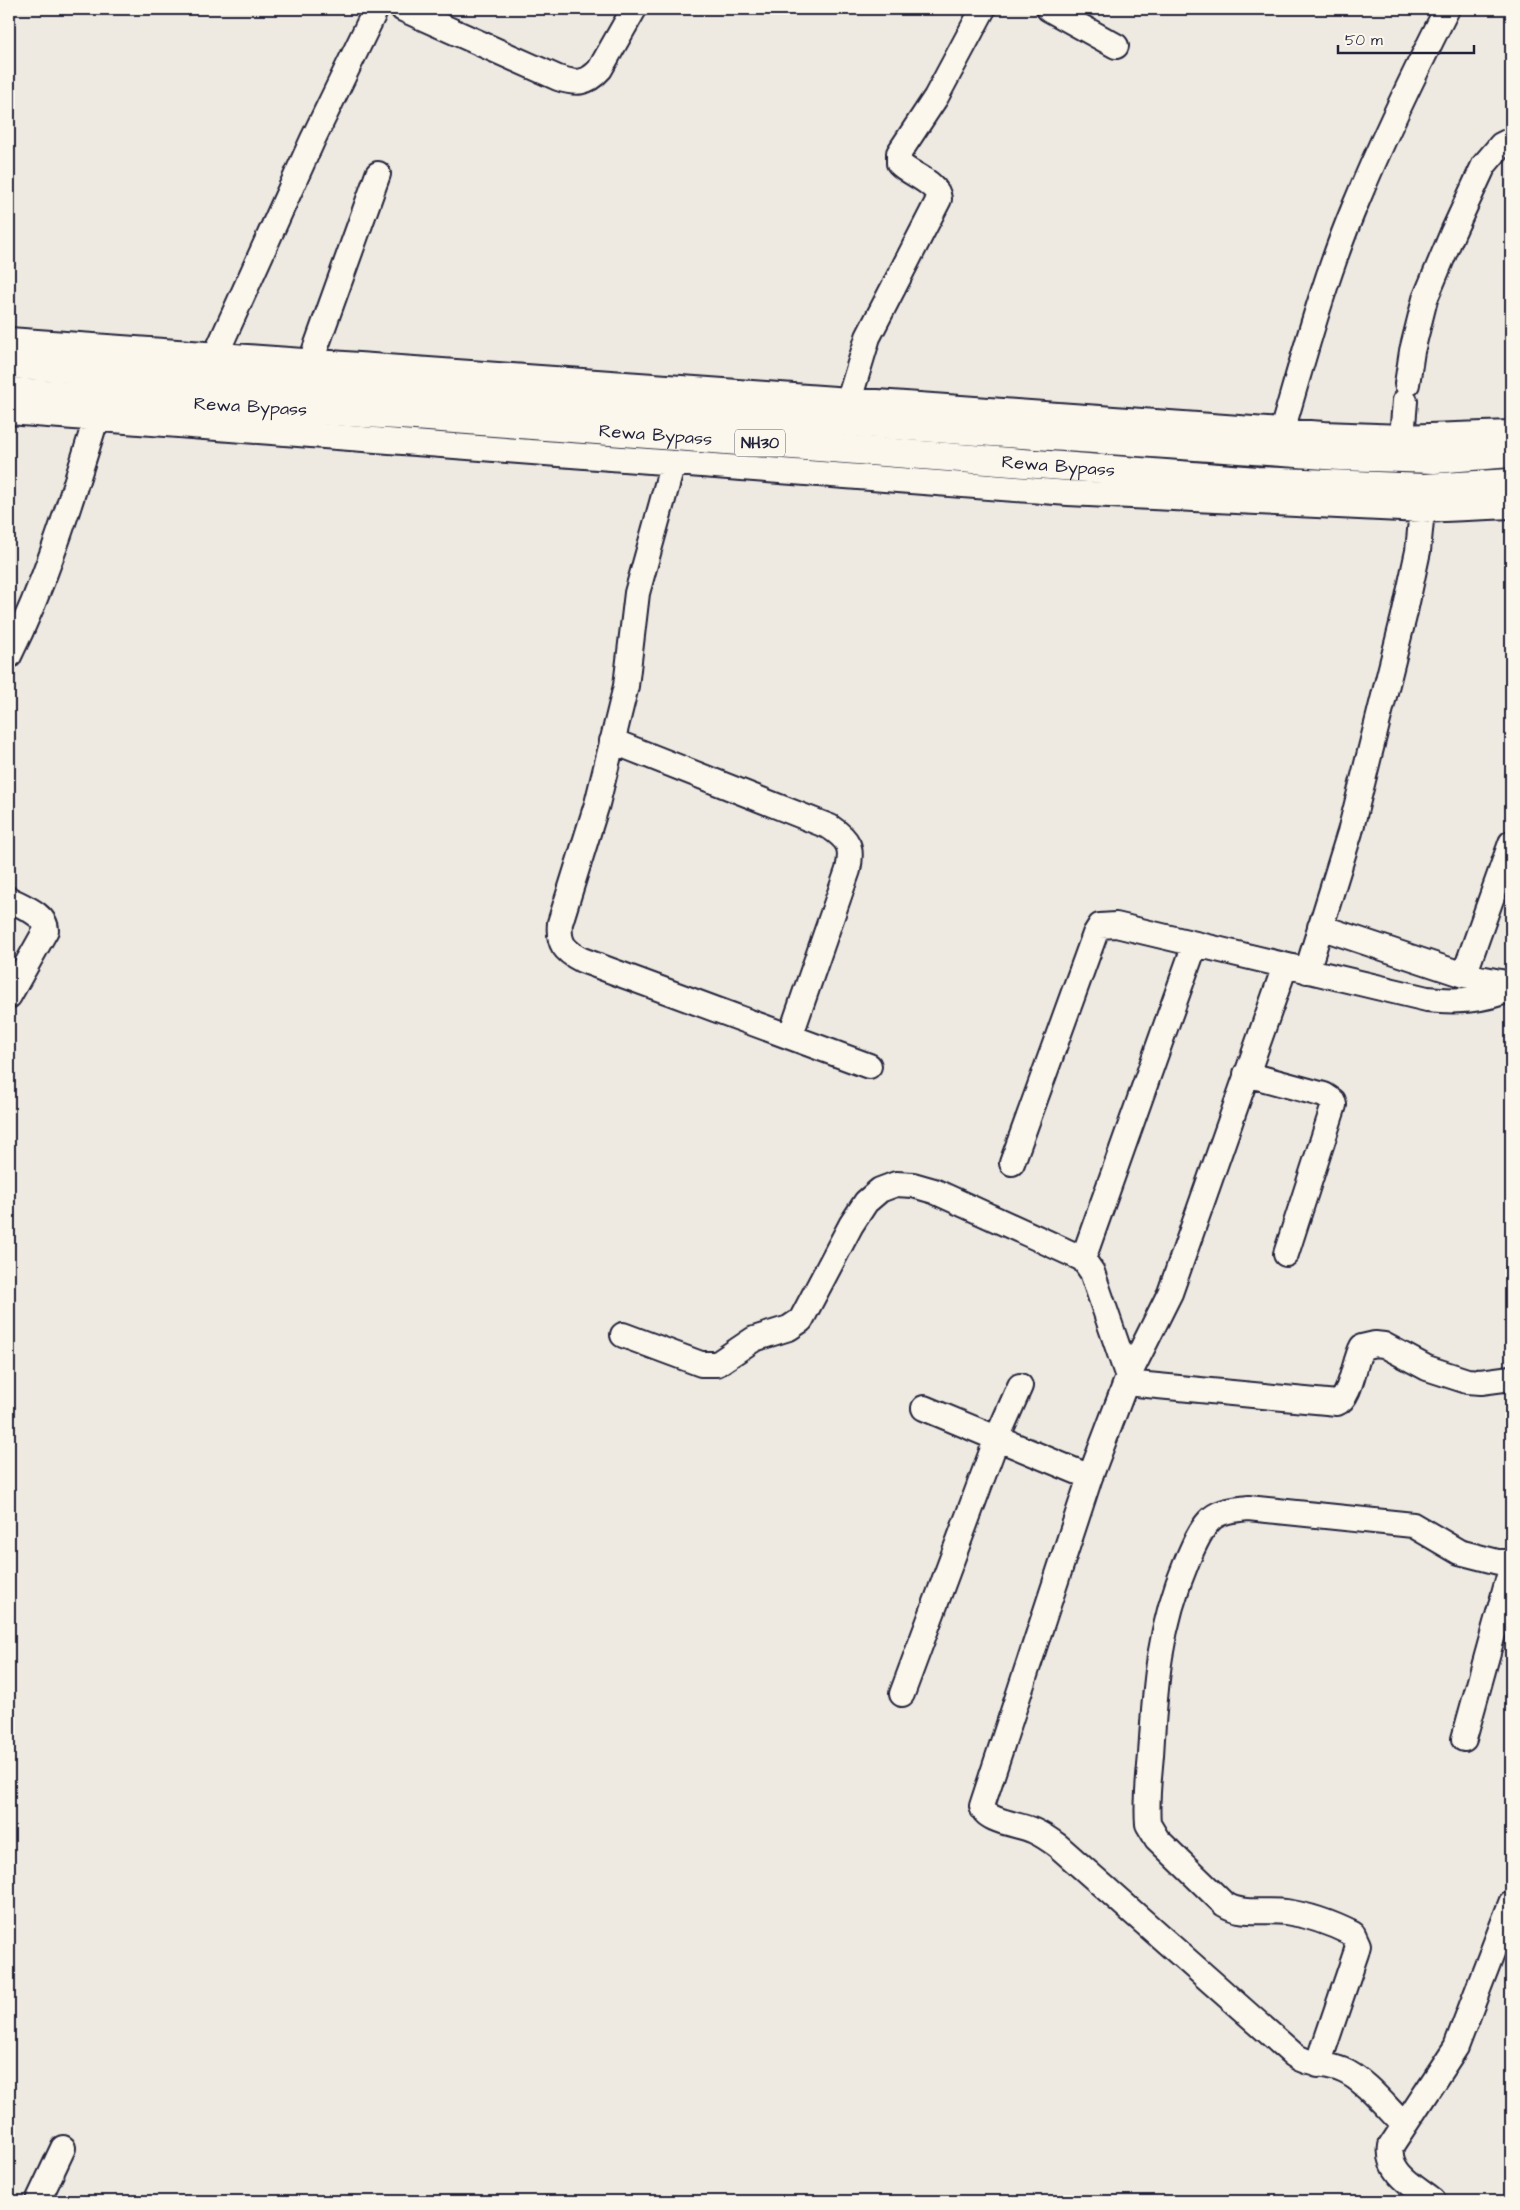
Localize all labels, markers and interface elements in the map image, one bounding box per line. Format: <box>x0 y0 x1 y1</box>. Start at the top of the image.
scale bar <box>1338 22 1474 54</box>
text: 50 m <box>1345 30 1383 51</box>
street label: Rewa Bypass <box>193 390 308 422</box>
street label: Rewa Bypass <box>598 418 713 451</box>
road number: NH30 <box>735 429 785 456</box>
street label: Rewa Bypass <box>1001 449 1116 482</box>

